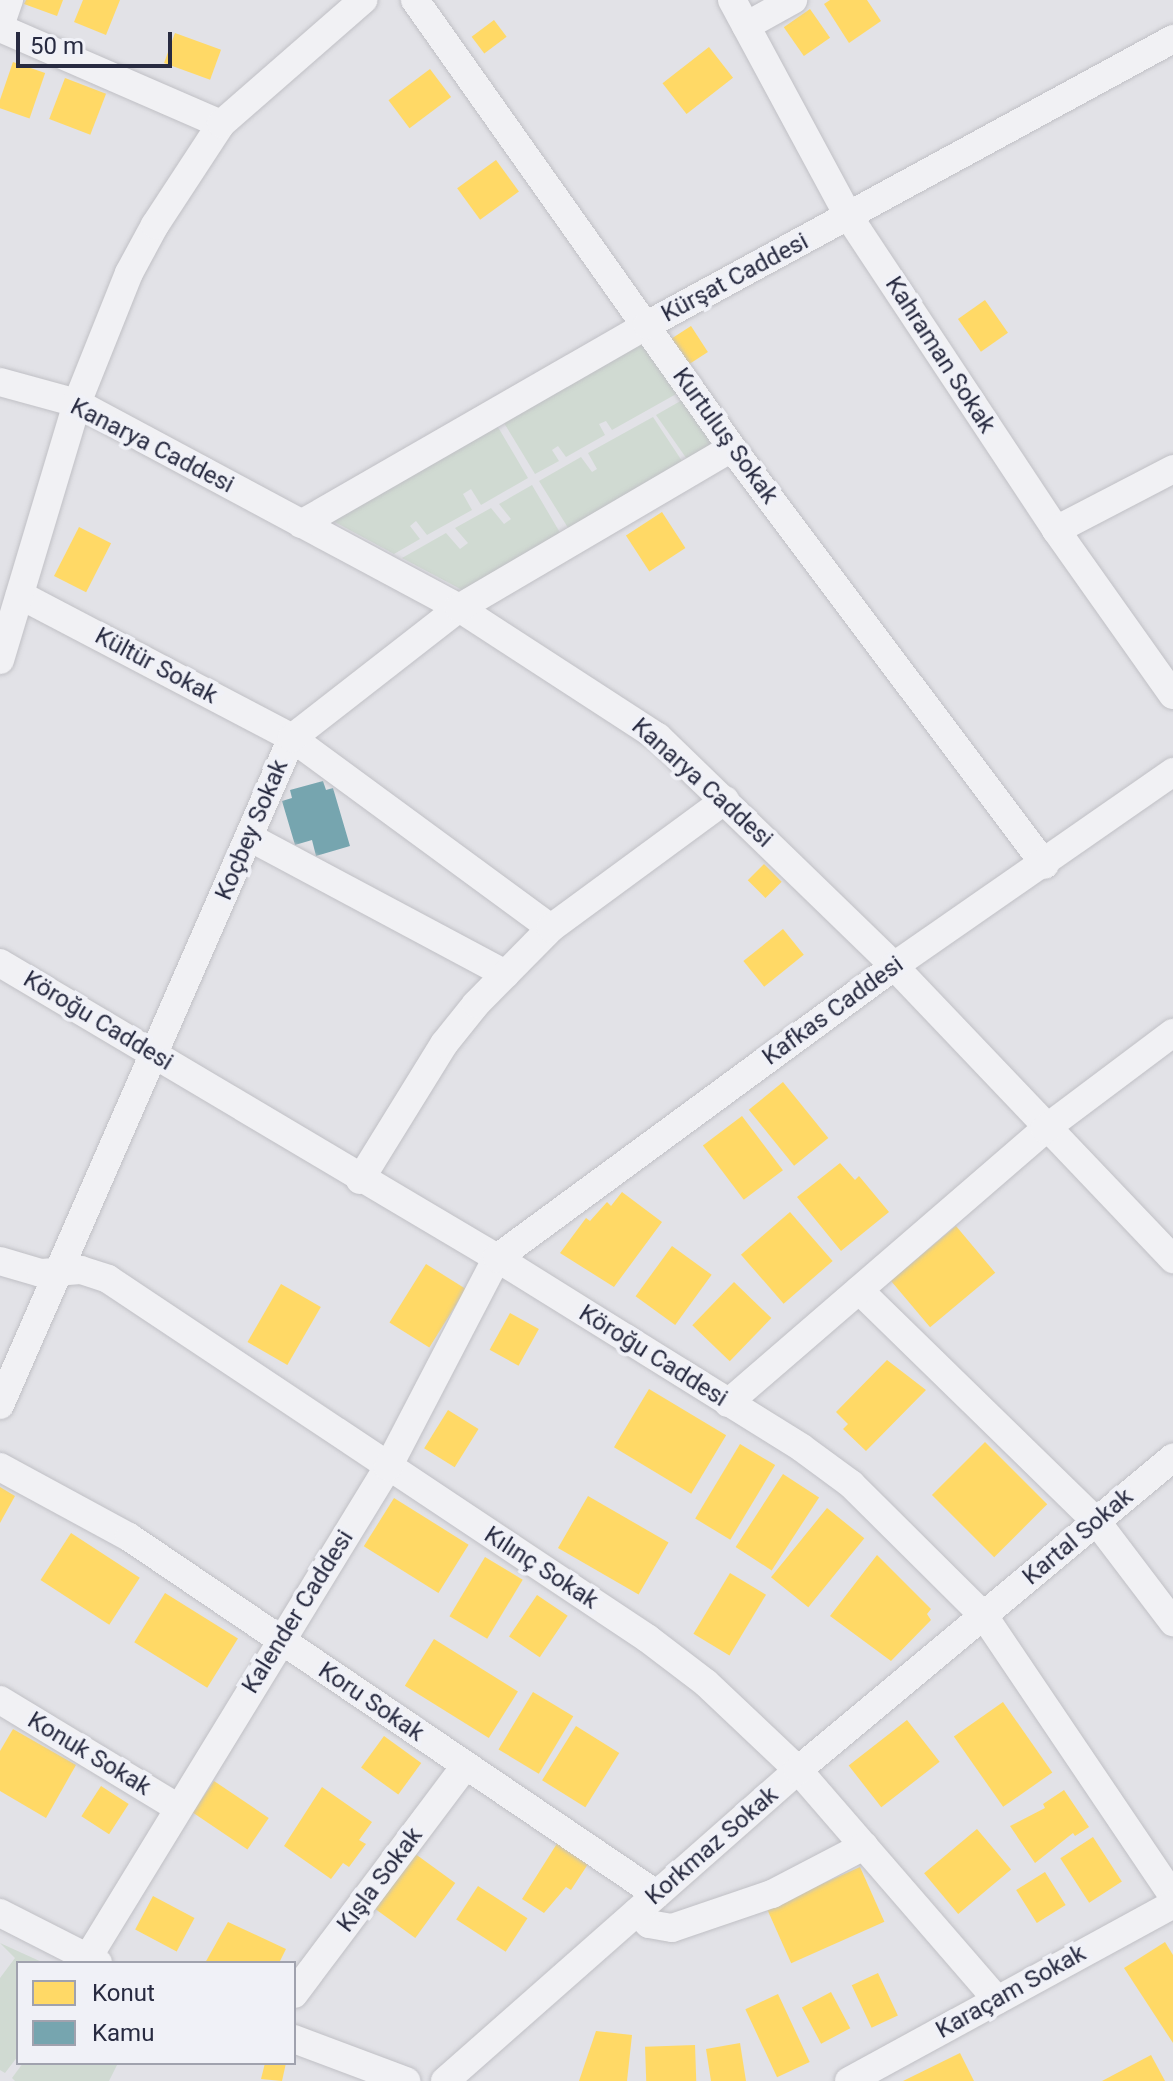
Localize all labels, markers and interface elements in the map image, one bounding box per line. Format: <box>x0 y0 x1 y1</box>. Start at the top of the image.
scale bar <box>20 16 176 66</box>
text: 50 m <box>30 32 84 60</box>
street label: Kürşat Caddesi <box>657 227 813 329</box>
street label: Kahraman Sokak <box>879 271 1001 439</box>
street label: Kurtuluş Sokak <box>666 363 784 509</box>
street label: Kanarya Caddesi <box>65 392 239 500</box>
street label: Kültür Sokak <box>90 622 222 710</box>
street label: Kanarya Caddesi <box>626 712 778 854</box>
street label: Koçbey Sokak <box>210 755 294 905</box>
street label: Kafkas Caddesi <box>757 950 909 1072</box>
street label: Köroğu Caddesi <box>18 965 178 1077</box>
street label: Köroğu Caddesi <box>574 1299 732 1413</box>
street label: Kartal Sokak <box>1017 1483 1139 1591</box>
street label: Kılınç Sokak <box>479 1521 603 1615</box>
street label: Kalender Caddesi <box>236 1525 360 1699</box>
street label: Koru Sokak <box>313 1656 429 1748</box>
street label: Konuk Sokak <box>22 1706 156 1802</box>
street label: Korkmaz Sokak <box>640 1781 784 1911</box>
street label: Kışla Sokak <box>331 1822 429 1938</box>
street label: Karaçam Sokak <box>931 1939 1091 2045</box>
legend <box>16 1961 296 2065</box>
text: Konut <box>92 1979 155 2007</box>
text: Kamu <box>92 2019 154 2047</box>

